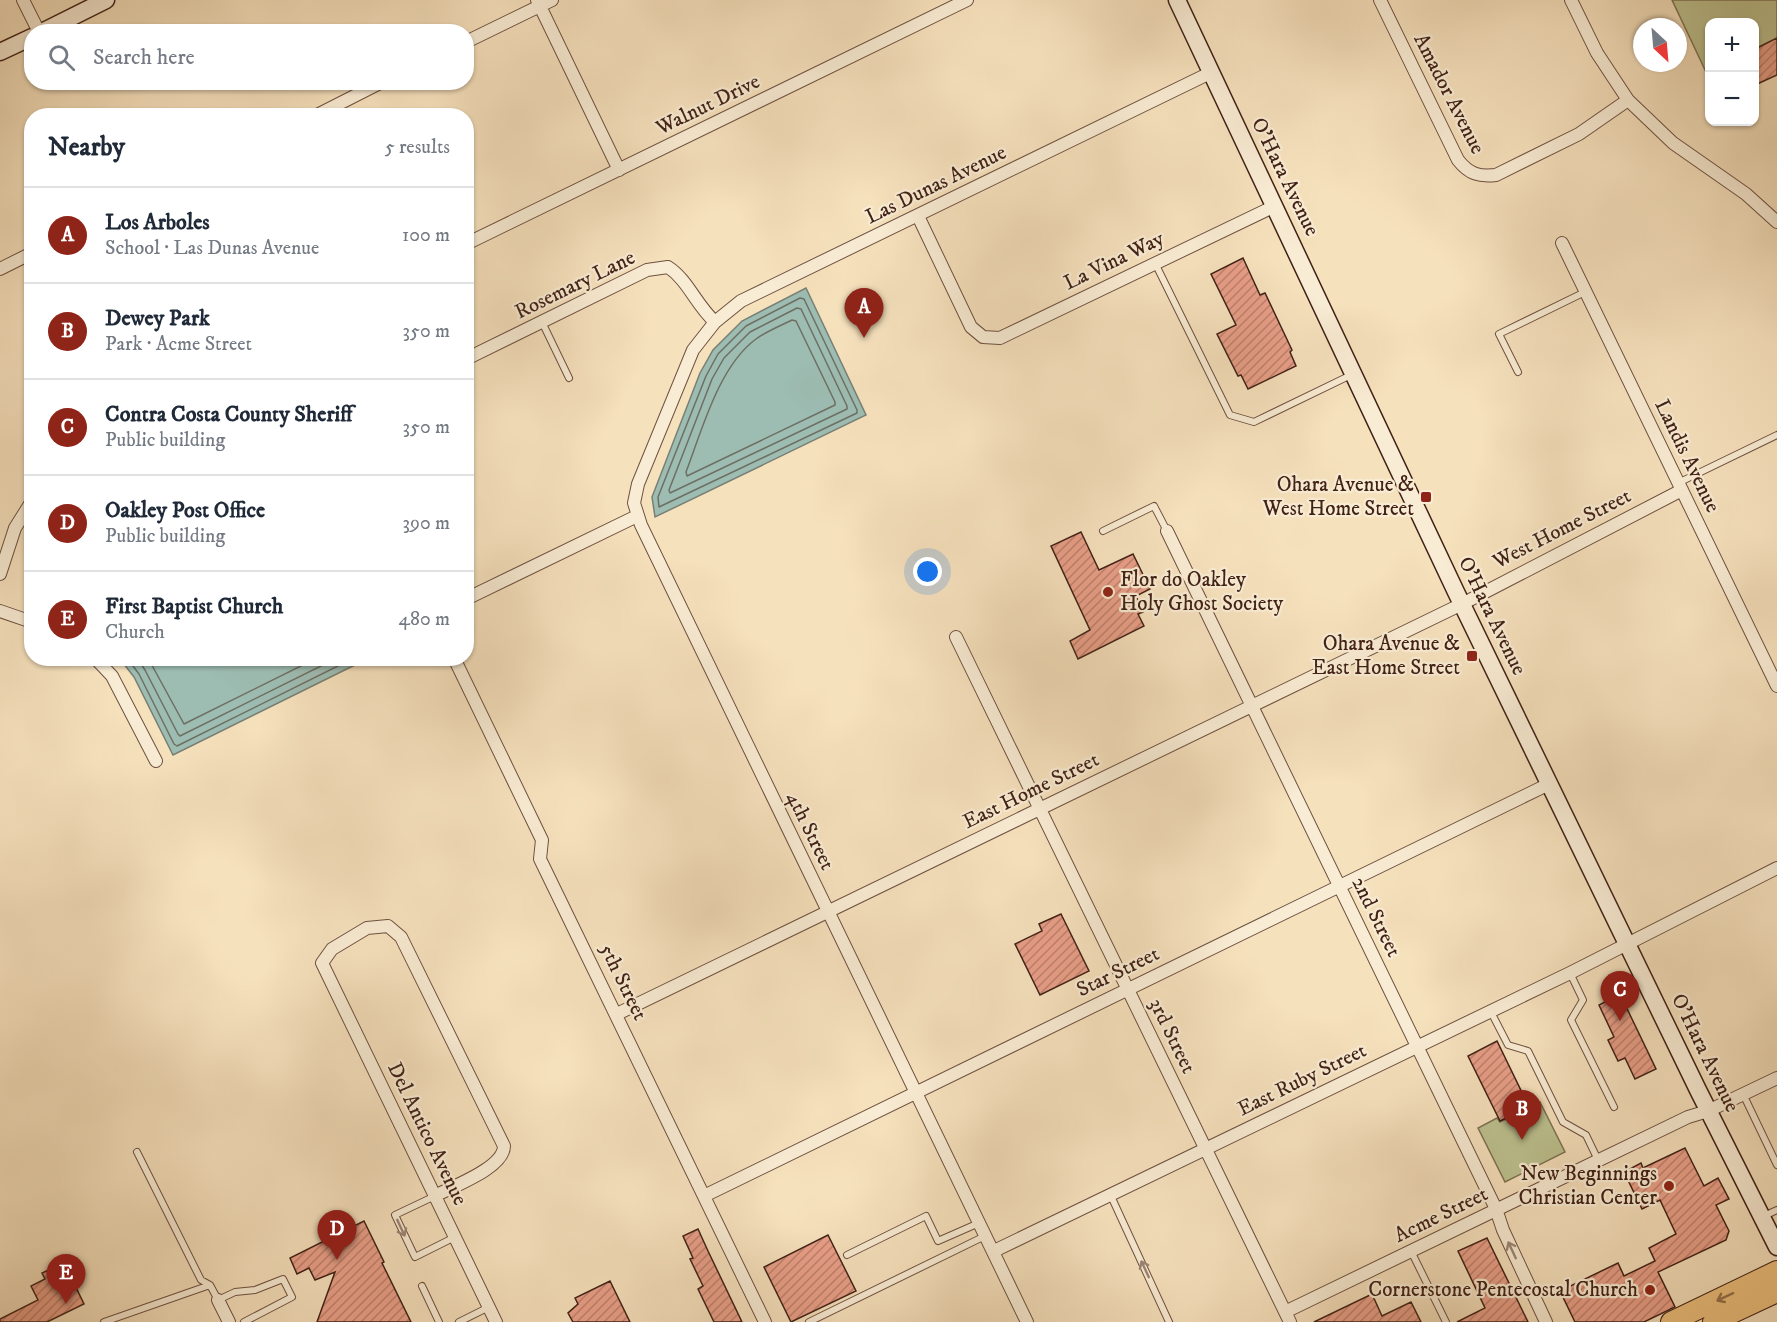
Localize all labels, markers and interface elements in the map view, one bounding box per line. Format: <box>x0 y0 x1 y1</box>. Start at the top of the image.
north arrow <box>1633 18 1687 72</box>
map controls <box>1705 18 1759 126</box>
button: + <box>1705 18 1759 72</box>
search box <box>24 24 474 90</box>
street label: Amador Avenue <box>1408 29 1491 159</box>
icon: search <box>45 41 78 74</box>
text: Search here <box>93 44 195 71</box>
street label: Walnut Drive <box>651 69 764 142</box>
button: − <box>1705 72 1759 126</box>
street label: O'Hara Avenue <box>1245 114 1325 241</box>
text: Nearby <box>48 131 125 164</box>
text: 5 results <box>385 135 450 160</box>
street label: Las Dunas Avenue <box>861 140 1011 230</box>
text: Los Arboles <box>105 209 210 236</box>
text: A <box>61 223 74 248</box>
text: 100 m <box>402 223 450 248</box>
street label: La Vina Way <box>1060 225 1169 296</box>
text: School · Las Dunas Avenue <box>105 236 319 261</box>
street label: Rosemary Lane <box>511 245 640 325</box>
pin: A <box>844 288 884 338</box>
text: Dewey Park <box>105 305 210 332</box>
text: B <box>61 319 74 344</box>
text: 350 m <box>403 319 450 344</box>
text: Park · Acme Street <box>105 332 252 357</box>
street label: Landis Avenue <box>1648 395 1726 517</box>
text: Contra Costa County Sheriff <box>105 401 353 428</box>
text: C <box>61 415 74 440</box>
text: 350 m <box>403 415 450 440</box>
text: Public building <box>105 428 225 453</box>
place label: Ohara Avenue & West Home Street <box>1262 472 1414 522</box>
street label: West Home Street <box>1488 483 1636 575</box>
marker: Ohara Avenue & West Home Street <box>1419 490 1433 504</box>
text: Oakley Post Office <box>105 497 265 524</box>
text: D <box>60 511 75 536</box>
text: 390 m <box>402 511 450 536</box>
text: Public building <box>105 524 225 549</box>
street label: O'Hara Avenue <box>1452 553 1532 680</box>
your location <box>913 557 942 586</box>
place label: Flor do Oakley Holy Ghost Society <box>1120 567 1284 617</box>
marker: Flor do Oakley Holy Ghost Society <box>1101 585 1115 599</box>
text: First Baptist Church <box>105 593 283 620</box>
text: E <box>60 607 75 632</box>
text: 480 m <box>398 607 450 632</box>
text: Church <box>105 620 165 645</box>
place label: Ohara Avenue & East Home Street <box>1312 631 1460 681</box>
marker: Ohara Avenue & East Home Street <box>1465 649 1479 663</box>
street label: East Home Street <box>959 747 1104 835</box>
street label: 4th Street <box>780 788 840 875</box>
street label: 2nd Street <box>1345 873 1407 962</box>
street label: 5th Street <box>593 939 653 1025</box>
street label: Star Street <box>1072 941 1164 1003</box>
pin: C <box>1600 972 1640 1021</box>
street label: O'Hara Avenue <box>1665 990 1745 1117</box>
street label: 3rd Street <box>1143 994 1201 1078</box>
street label: East Ruby Street <box>1233 1037 1371 1122</box>
street label: Del Antico Avenue <box>381 1058 473 1210</box>
pin: B <box>1502 1090 1541 1140</box>
place label: New Beginnings Christian Center <box>1518 1161 1657 1211</box>
marker: New Beginnings Christian Center <box>1662 1179 1676 1193</box>
street label: Acme Street <box>1390 1181 1492 1249</box>
pin: D <box>318 1210 356 1260</box>
one-way arrow <box>396 1219 408 1237</box>
one-way arrow <box>1506 1242 1518 1260</box>
pin: E <box>46 1254 86 1304</box>
one-way arrow <box>1138 1260 1150 1278</box>
place label: Cornerstone Pentecostal Church <box>1368 1277 1638 1303</box>
marker: Cornerstone Pentecostal Church <box>1643 1283 1657 1297</box>
one-way arrow <box>1716 1291 1734 1303</box>

